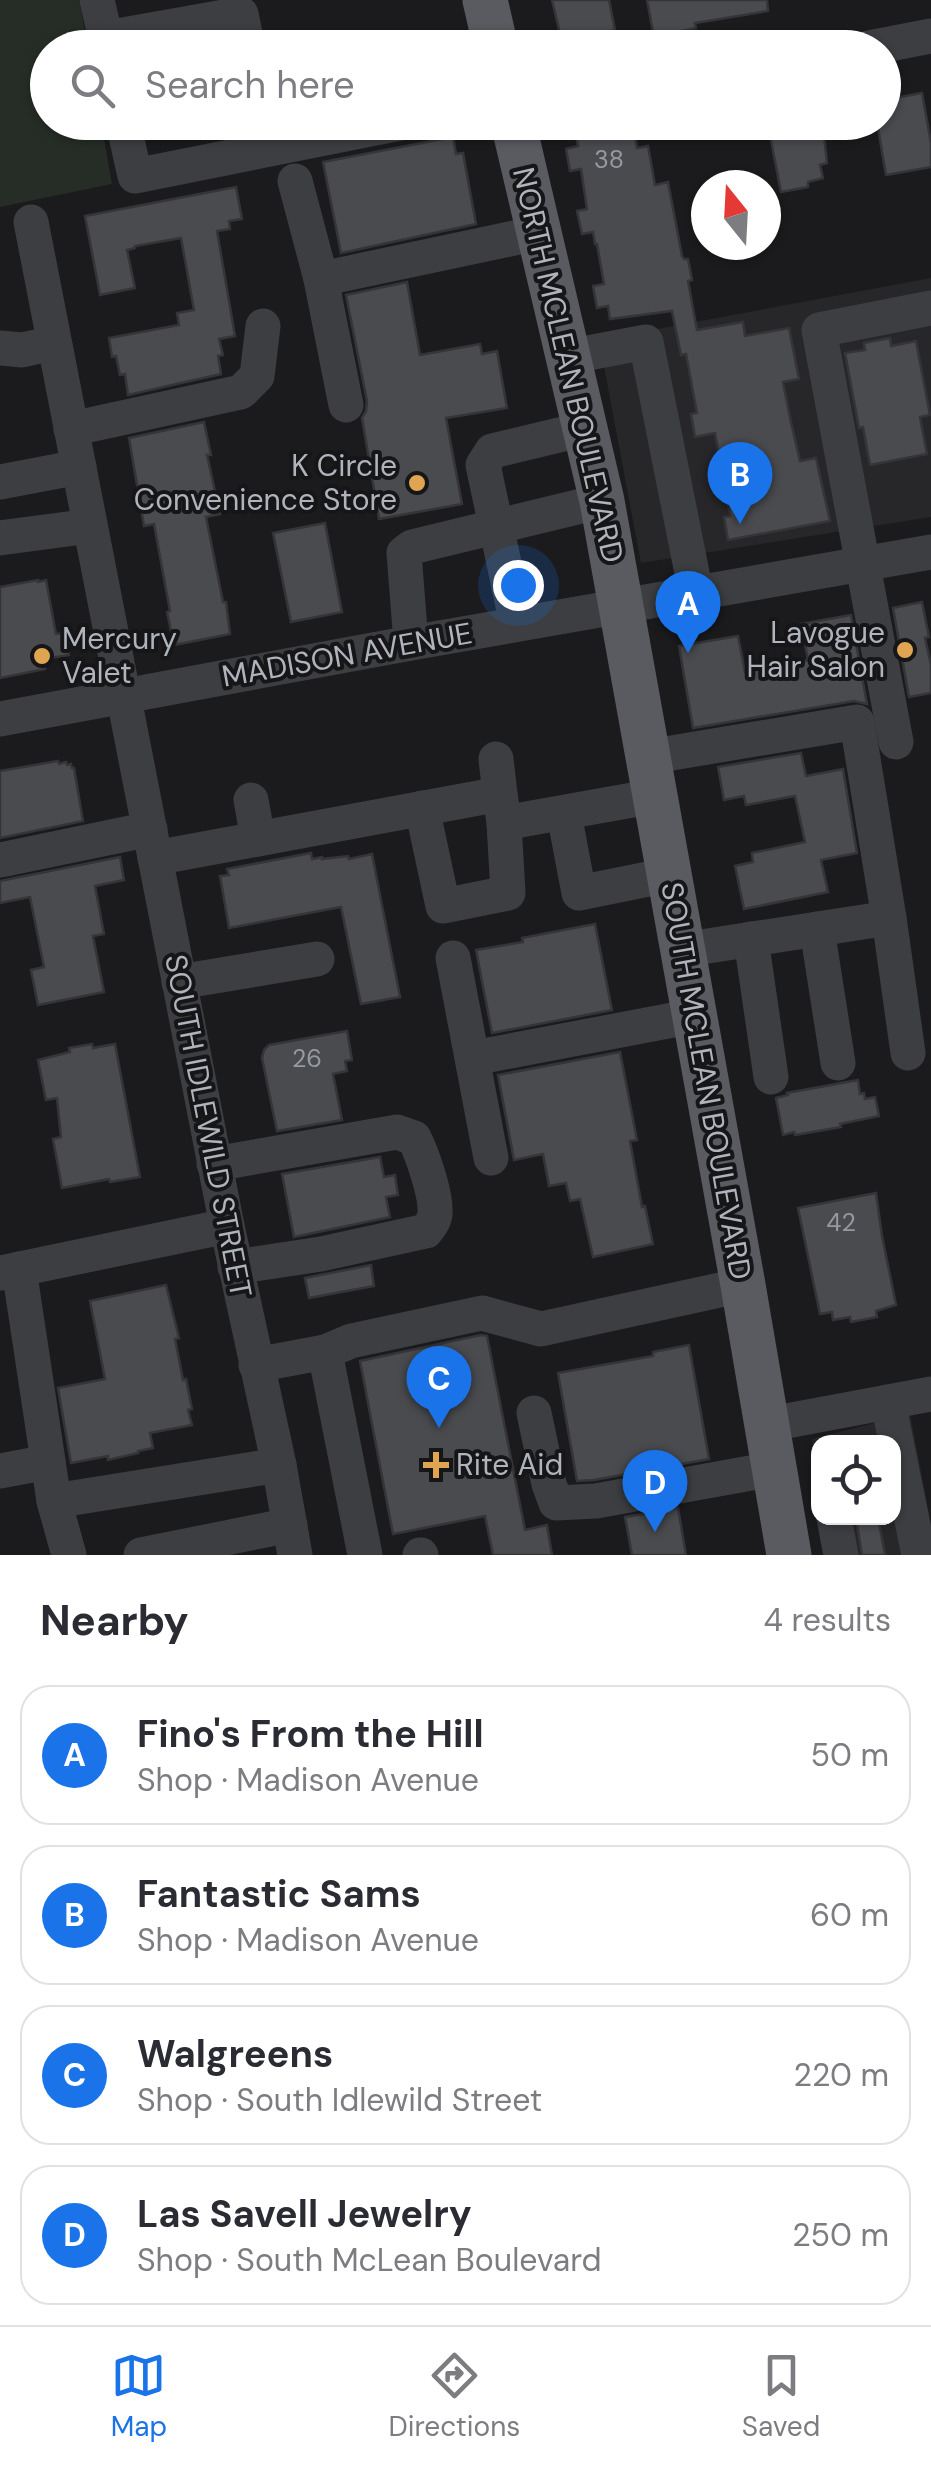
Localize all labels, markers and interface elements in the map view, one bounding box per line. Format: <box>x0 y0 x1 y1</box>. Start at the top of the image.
search box <box>30 30 901 140</box>
icon: search <box>65 58 120 113</box>
text: Search here <box>145 60 355 110</box>
house number: 38 <box>594 143 624 176</box>
street label: NORTH MCLEAN BOULEVARD <box>504 163 633 566</box>
north arrow <box>691 170 781 260</box>
pin: B <box>708 442 772 524</box>
place label: K Circle Convenience Store <box>134 446 397 519</box>
marker: K Circle Convenience Store <box>406 472 428 494</box>
your location <box>493 560 544 611</box>
pin: A <box>656 570 720 653</box>
street label: MADISON AVENUE <box>219 613 475 696</box>
place label: Lavogue Hair Salon <box>747 613 885 686</box>
place label: Mercury Valet <box>62 619 177 692</box>
marker: Lavogue Hair Salon <box>894 639 916 661</box>
marker: Mercury Valet <box>31 645 53 667</box>
street label: SOUTH MCLEAN BOULEVARD <box>652 879 761 1283</box>
street label: SOUTH IDLEWILD STREET <box>156 951 261 1301</box>
house number: 26 <box>292 1042 322 1075</box>
house number: 42 <box>826 1206 856 1239</box>
pin: C <box>406 1346 472 1428</box>
map controls <box>811 1435 901 1525</box>
button: locate <box>811 1435 901 1525</box>
place label: Rite Aid <box>456 1445 563 1484</box>
pin: D <box>622 1450 688 1532</box>
marker: Rite Aid <box>425 1454 447 1476</box>
text: Nearby <box>40 1593 189 1648</box>
text: 4 results <box>764 1599 891 1641</box>
text: Fino's From the Hill <box>137 1709 484 1759</box>
text: A <box>63 1734 86 1776</box>
text: 50 m <box>811 1734 889 1776</box>
text: Shop · Madison Avenue <box>137 1759 479 1801</box>
text: Fantastic Sams <box>137 1869 421 1919</box>
text: B <box>64 1894 85 1936</box>
text: 60 m <box>810 1894 889 1936</box>
text: Shop · Madison Avenue <box>137 1919 479 1961</box>
text: Walgreens <box>137 2029 333 2079</box>
text: C <box>63 2054 86 2096</box>
text: 220 m <box>794 2054 889 2096</box>
text: Shop · South Idlewild Street <box>137 2079 542 2121</box>
text: Las Savell Jewelry <box>137 2189 472 2239</box>
text: D <box>63 2214 86 2256</box>
text: 250 m <box>792 2214 889 2256</box>
text: Shop · South McLean Boulevard <box>137 2239 602 2281</box>
tab: Map <box>111 2348 167 2445</box>
tab: Directions <box>389 2348 520 2445</box>
tab: Saved <box>742 2348 820 2445</box>

